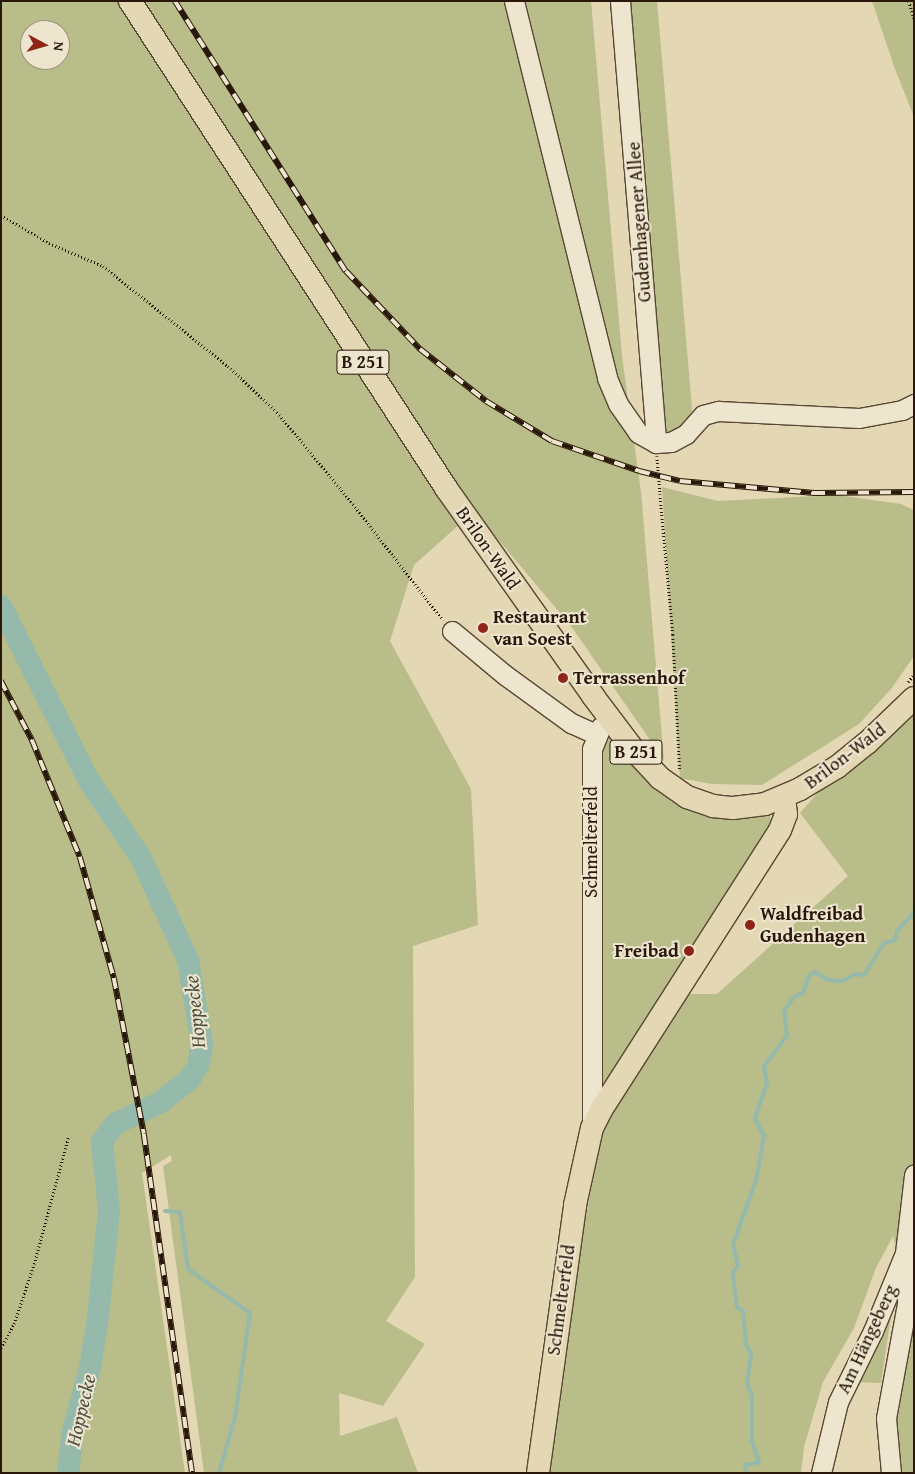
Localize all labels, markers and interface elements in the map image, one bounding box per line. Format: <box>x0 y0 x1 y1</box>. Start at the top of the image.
north arrow <box>20 20 70 70</box>
text: N <box>48 41 69 52</box>
street label: Gudenhagener Allee <box>622 141 656 303</box>
road number: B 251 <box>336 347 390 378</box>
street label: Brilon-Wald <box>451 502 525 594</box>
place label: Restaurant van Soest <box>493 606 587 650</box>
marker: Restaurant van Soest <box>477 622 489 634</box>
place label: Terrassenhof <box>573 667 685 689</box>
marker: Terrassenhof <box>557 672 569 684</box>
street label: Brilon-Wald <box>800 718 890 794</box>
road number: B 251 <box>608 736 664 768</box>
street label: Schmelterfeld <box>580 786 602 898</box>
place label: Waldfreibad Gudenhagen <box>760 903 865 947</box>
marker: Waldfreibad Gudenhagen <box>744 919 756 931</box>
place label: Freibad <box>614 940 679 962</box>
marker: Freibad <box>683 945 695 957</box>
water label: Hoppecke <box>178 974 210 1050</box>
street label: Schmelterfeld <box>542 1243 580 1357</box>
street label: Am Hängeberg <box>832 1281 902 1397</box>
water label: Hoppecke <box>60 1372 100 1448</box>

